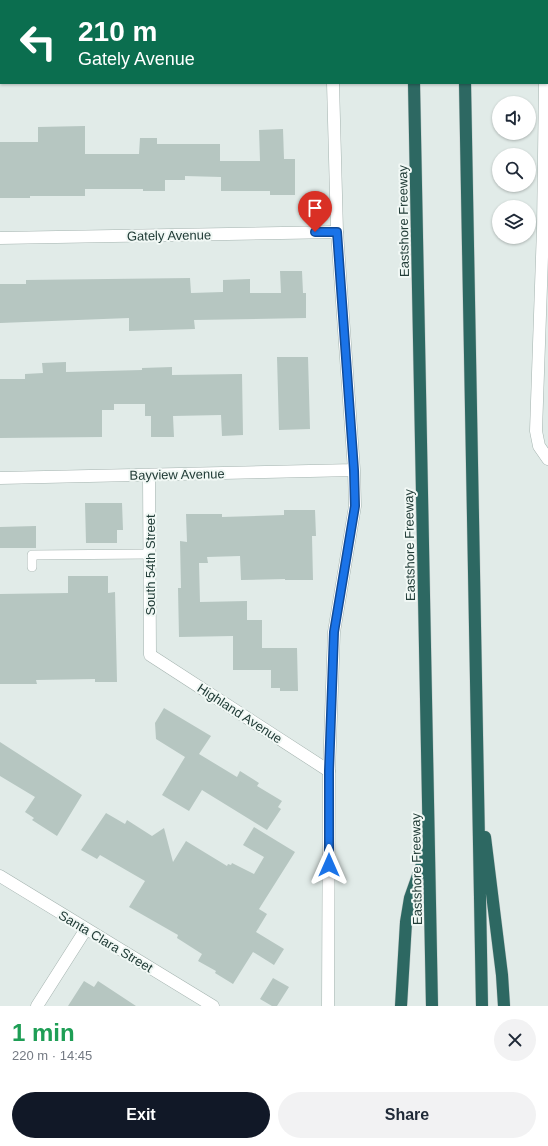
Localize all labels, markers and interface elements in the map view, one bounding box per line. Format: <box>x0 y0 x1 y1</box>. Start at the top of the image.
icon: left <box>12 16 64 68</box>
text: 210 m <box>78 16 157 47</box>
text: Gately Avenue <box>78 49 195 69</box>
map controls <box>492 96 536 244</box>
button: sound <box>492 96 536 140</box>
button: search <box>492 148 536 192</box>
street label: Eastshore Freeway <box>395 164 412 277</box>
pin <box>298 191 332 232</box>
icon: arrive <box>304 197 326 219</box>
button: layers <box>492 200 536 244</box>
street label: Gately Avenue <box>127 227 211 244</box>
street label: Bayview Avenue <box>129 466 225 483</box>
street label: Eastshore Freeway <box>401 488 418 601</box>
street label: South 54th Street <box>143 514 158 616</box>
street label: Highland Avenue <box>195 680 285 746</box>
street label: Eastshore Freeway <box>408 812 425 925</box>
position arrow <box>308 844 350 886</box>
street label: Santa Clara Street <box>56 907 156 976</box>
text: 1 min <box>12 1019 75 1046</box>
button: close <box>494 1019 536 1061</box>
text: 220 m · 14:45 <box>12 1048 92 1063</box>
button: Exit <box>12 1092 270 1138</box>
button: Share <box>278 1092 536 1138</box>

